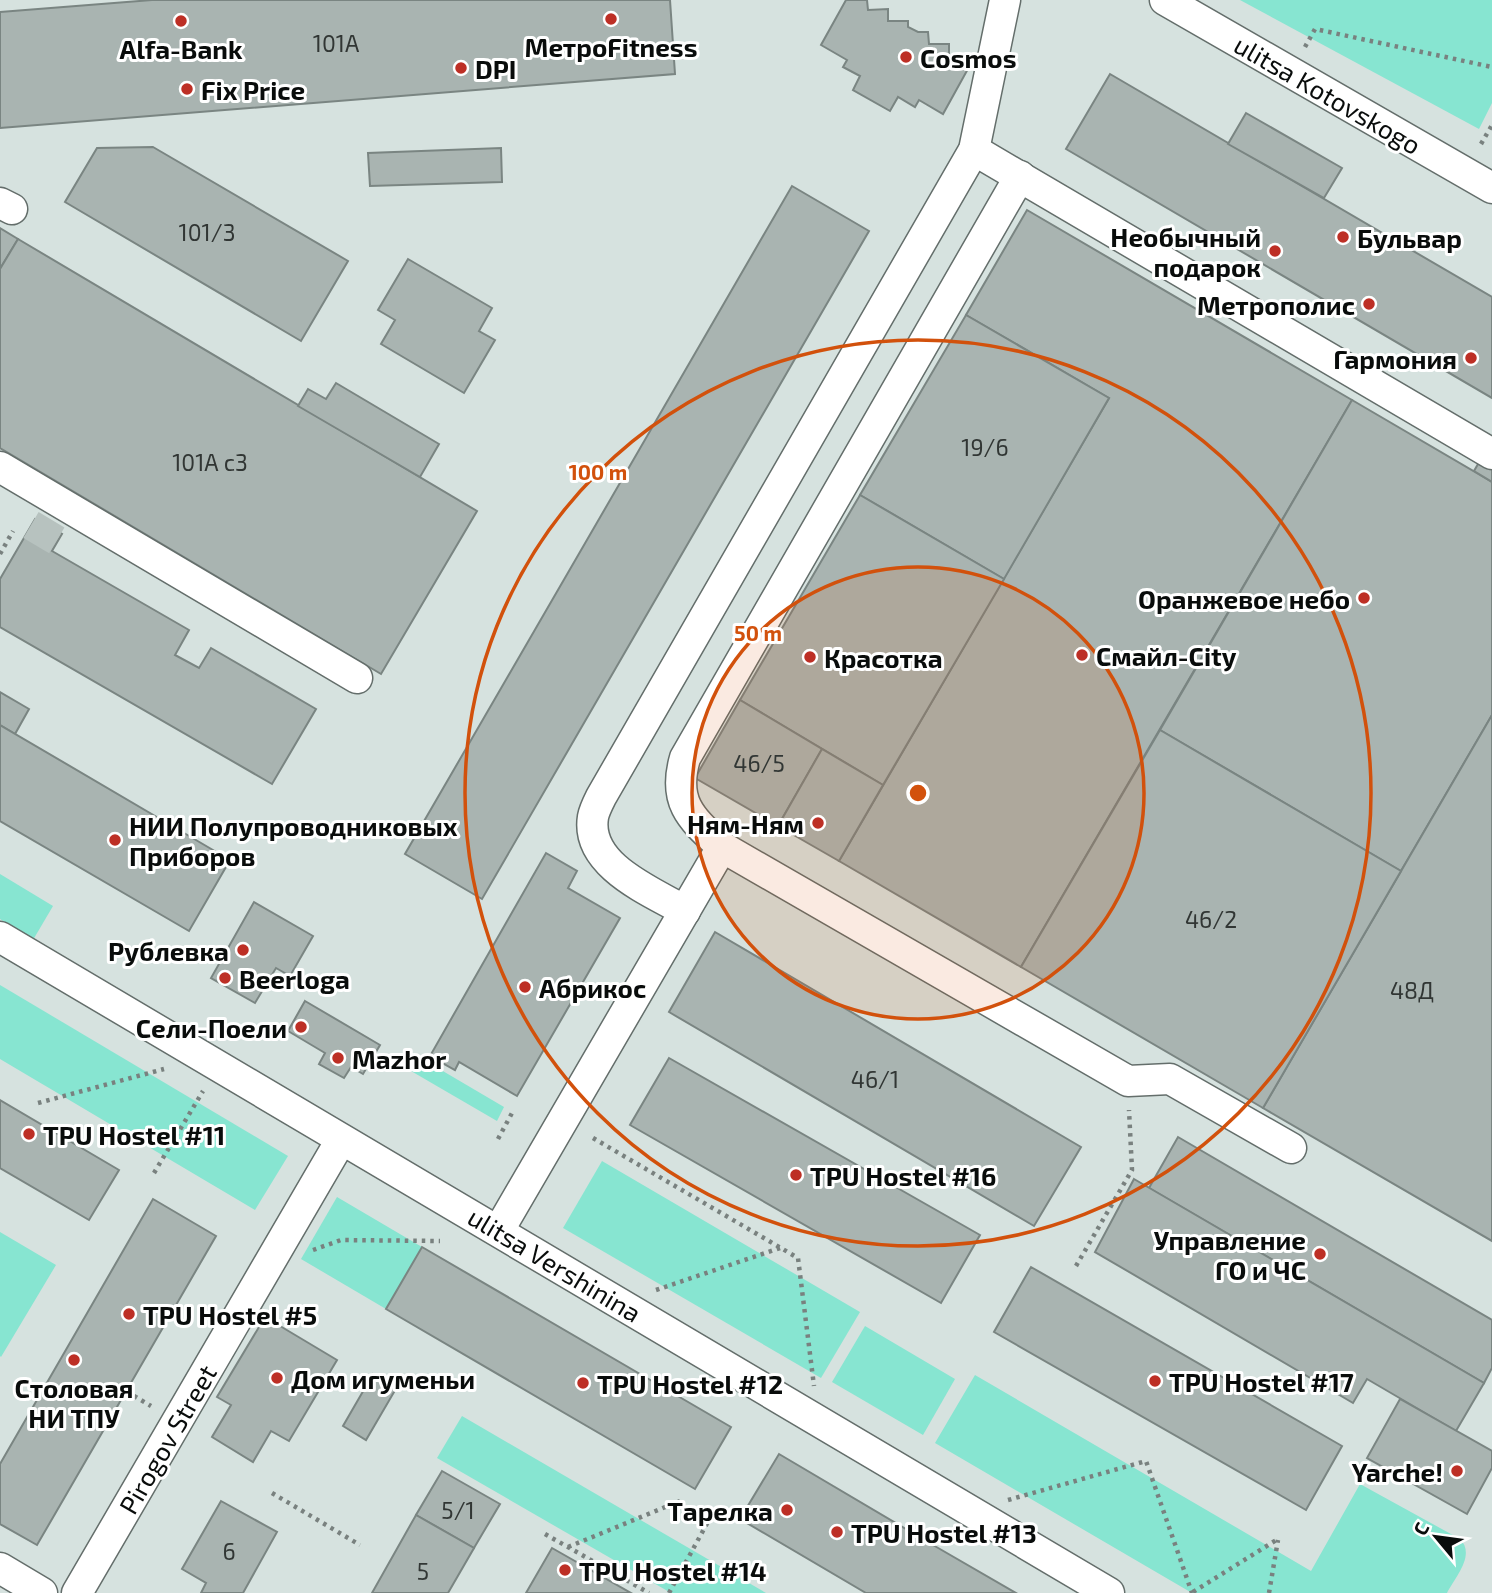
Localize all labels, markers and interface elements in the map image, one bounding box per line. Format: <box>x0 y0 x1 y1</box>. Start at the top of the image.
marker: МетроFitness <box>603 11 619 27</box>
marker: Alfa-Bank <box>173 13 189 29</box>
street label: ulitsa Kotovskogo <box>1229 28 1427 160</box>
house number: 101А <box>313 29 360 57</box>
place label: МетроFitness <box>525 31 697 62</box>
place label: Alfa-Bank <box>120 33 243 64</box>
place label: Cosmos <box>920 42 1017 73</box>
marker: Cosmos <box>898 49 914 65</box>
place label: DPI <box>475 53 516 84</box>
marker: DPI <box>453 60 469 76</box>
place label: Fix Price <box>201 74 305 105</box>
marker: Fix Price <box>179 81 195 97</box>
house number: 101/3 <box>179 218 235 246</box>
place label: Необычный подарок <box>1110 221 1261 282</box>
place label: Бульвар <box>1357 222 1462 253</box>
marker: Бульвар <box>1335 229 1351 245</box>
marker: Необычный подарок <box>1267 243 1283 259</box>
place label: Метрополис <box>1197 289 1355 320</box>
marker: Метрополис <box>1361 296 1377 312</box>
place label: Гармония <box>1333 343 1457 374</box>
marker: Гармония <box>1463 350 1479 366</box>
house number: 19/6 <box>961 433 1009 461</box>
house number: 101А с3 <box>172 448 248 476</box>
text: 100 m <box>569 459 627 484</box>
place label: Оранжевое небо <box>1138 583 1350 614</box>
marker: Оранжевое небо <box>1356 590 1372 606</box>
text: 50 m <box>734 620 782 645</box>
place label: Смайл-City <box>1096 640 1237 672</box>
place label: Красотка <box>824 642 943 673</box>
marker: Смайл-City <box>1074 647 1090 663</box>
marker: Красотка <box>802 649 818 665</box>
house number: 46/5 <box>733 749 785 777</box>
centre of rings <box>906 781 930 805</box>
place label: Ням-Ням <box>687 808 804 839</box>
place label: НИИ Полупроводниковых Приборов <box>129 810 458 871</box>
marker: Ням-Ням <box>810 815 826 831</box>
marker: НИИ Полупроводниковых Приборов <box>107 832 123 848</box>
house number: 46/2 <box>1185 905 1237 933</box>
place label: Рублевка <box>108 935 229 966</box>
marker: Рублевка <box>235 942 251 958</box>
place label: Beerloga <box>239 963 350 994</box>
marker: Beerloga <box>217 970 233 986</box>
place label: Абрикос <box>539 972 646 1003</box>
house number: 48Д <box>1390 976 1434 1004</box>
marker: Абрикос <box>517 979 533 995</box>
place label: Сели-Поели <box>136 1012 287 1043</box>
marker: Сели-Поели <box>293 1019 309 1035</box>
place label: Mazhor <box>352 1043 446 1074</box>
marker: Mazhor <box>330 1050 346 1066</box>
house number: 46/1 <box>851 1065 899 1093</box>
place label: TPU Hostel #11 <box>43 1119 225 1150</box>
marker: TPU Hostel #11 <box>21 1126 37 1142</box>
place label: TPU Hostel #16 <box>810 1160 996 1191</box>
marker: TPU Hostel #16 <box>788 1167 804 1183</box>
street label: ulitsa Vershinina <box>463 1200 647 1328</box>
place label: Управление ГО и ЧС <box>1154 1224 1306 1285</box>
marker: Управление ГО и ЧС <box>1312 1246 1328 1262</box>
place label: TPU Hostel #5 <box>143 1299 317 1330</box>
marker: TPU Hostel #5 <box>121 1306 137 1322</box>
marker: Столовая НИ ТПУ <box>66 1352 82 1368</box>
street label: Pirogov Street <box>112 1359 222 1519</box>
place label: Дом игуменьи <box>291 1363 475 1394</box>
place label: TPU Hostel #17 <box>1169 1366 1354 1397</box>
place label: TPU Hostel #12 <box>597 1368 783 1399</box>
marker: Дом игуменьи <box>269 1370 285 1386</box>
place label: Столовая НИ ТПУ <box>14 1372 134 1433</box>
marker: TPU Hostel #17 <box>1147 1373 1163 1389</box>
marker: TPU Hostel #12 <box>575 1375 591 1391</box>
place label: Yarche! <box>1352 1456 1443 1487</box>
marker: Yarche! <box>1449 1463 1465 1479</box>
place label: Тарелка <box>667 1495 773 1526</box>
house number: 5/1 <box>441 1496 475 1524</box>
marker: Тарелка <box>779 1502 795 1518</box>
north arrow <box>1401 1502 1471 1572</box>
place label: TPU Hostel #13 <box>851 1517 1037 1548</box>
text: С <box>1408 1518 1433 1539</box>
marker: TPU Hostel #13 <box>829 1524 845 1540</box>
house number: 6 <box>222 1537 236 1565</box>
place label: TPU Hostel #14 <box>579 1555 767 1586</box>
house number: 5 <box>417 1557 429 1585</box>
marker: TPU Hostel #14 <box>557 1562 573 1578</box>

